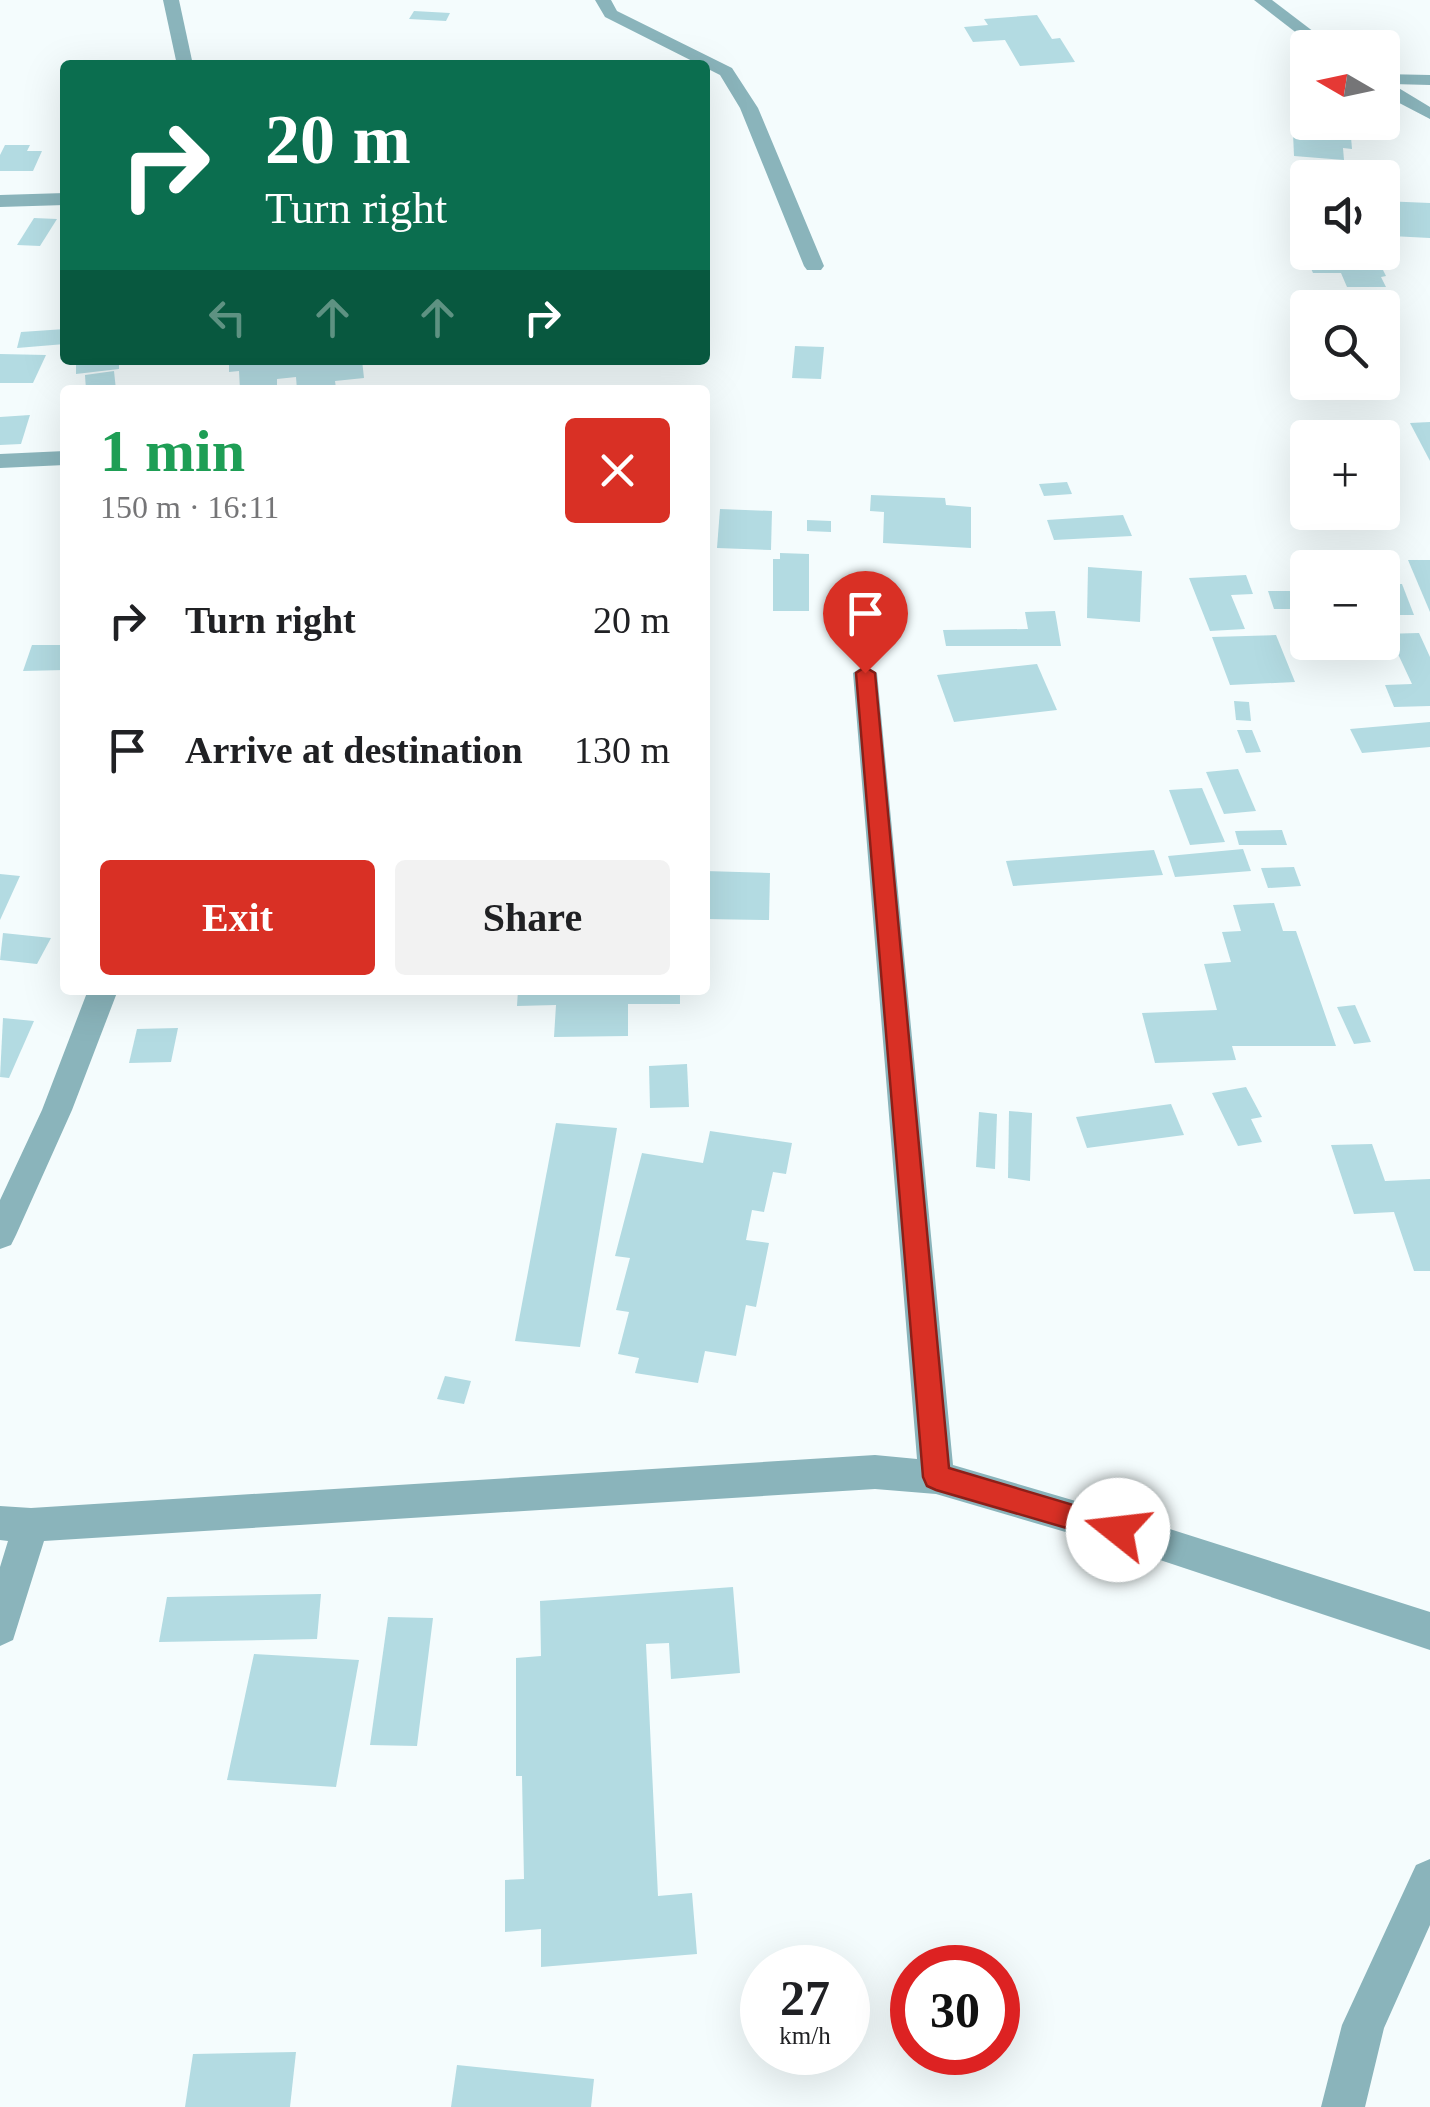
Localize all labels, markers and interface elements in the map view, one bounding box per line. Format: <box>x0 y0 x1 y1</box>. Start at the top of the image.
north arrow <box>1290 30 1400 140</box>
map controls <box>1290 30 1400 660</box>
icon: right <box>100 100 230 230</box>
text: 20 m <box>265 101 411 178</box>
button: sound <box>1290 160 1400 270</box>
text: Turn right <box>265 183 447 233</box>
icon: left <box>200 290 255 345</box>
icon: ahead <box>305 290 360 345</box>
icon: ahead <box>410 290 465 345</box>
icon: right <box>515 290 570 345</box>
button: search <box>1290 290 1400 400</box>
text: 1 min <box>100 418 245 484</box>
button: close <box>565 418 670 523</box>
button: + <box>1290 420 1400 530</box>
text: 150 m · 16:11 <box>100 489 279 525</box>
button: − <box>1290 550 1400 660</box>
pin <box>823 571 908 674</box>
icon: arrive <box>838 586 893 641</box>
icon: right <box>100 593 155 648</box>
text: Turn right <box>185 599 356 641</box>
text: 20 m <box>593 599 670 641</box>
icon: arrive <box>100 723 155 778</box>
text: Arrive at destination <box>185 729 523 771</box>
text: 130 m <box>574 729 670 771</box>
button: Exit <box>100 860 375 975</box>
button: Share <box>395 860 670 975</box>
position arrow <box>1066 1478 1170 1582</box>
speed limit sign: 30 <box>890 1945 1020 2075</box>
text: 27 <box>780 1970 830 2026</box>
text: km/h <box>779 2022 831 2049</box>

